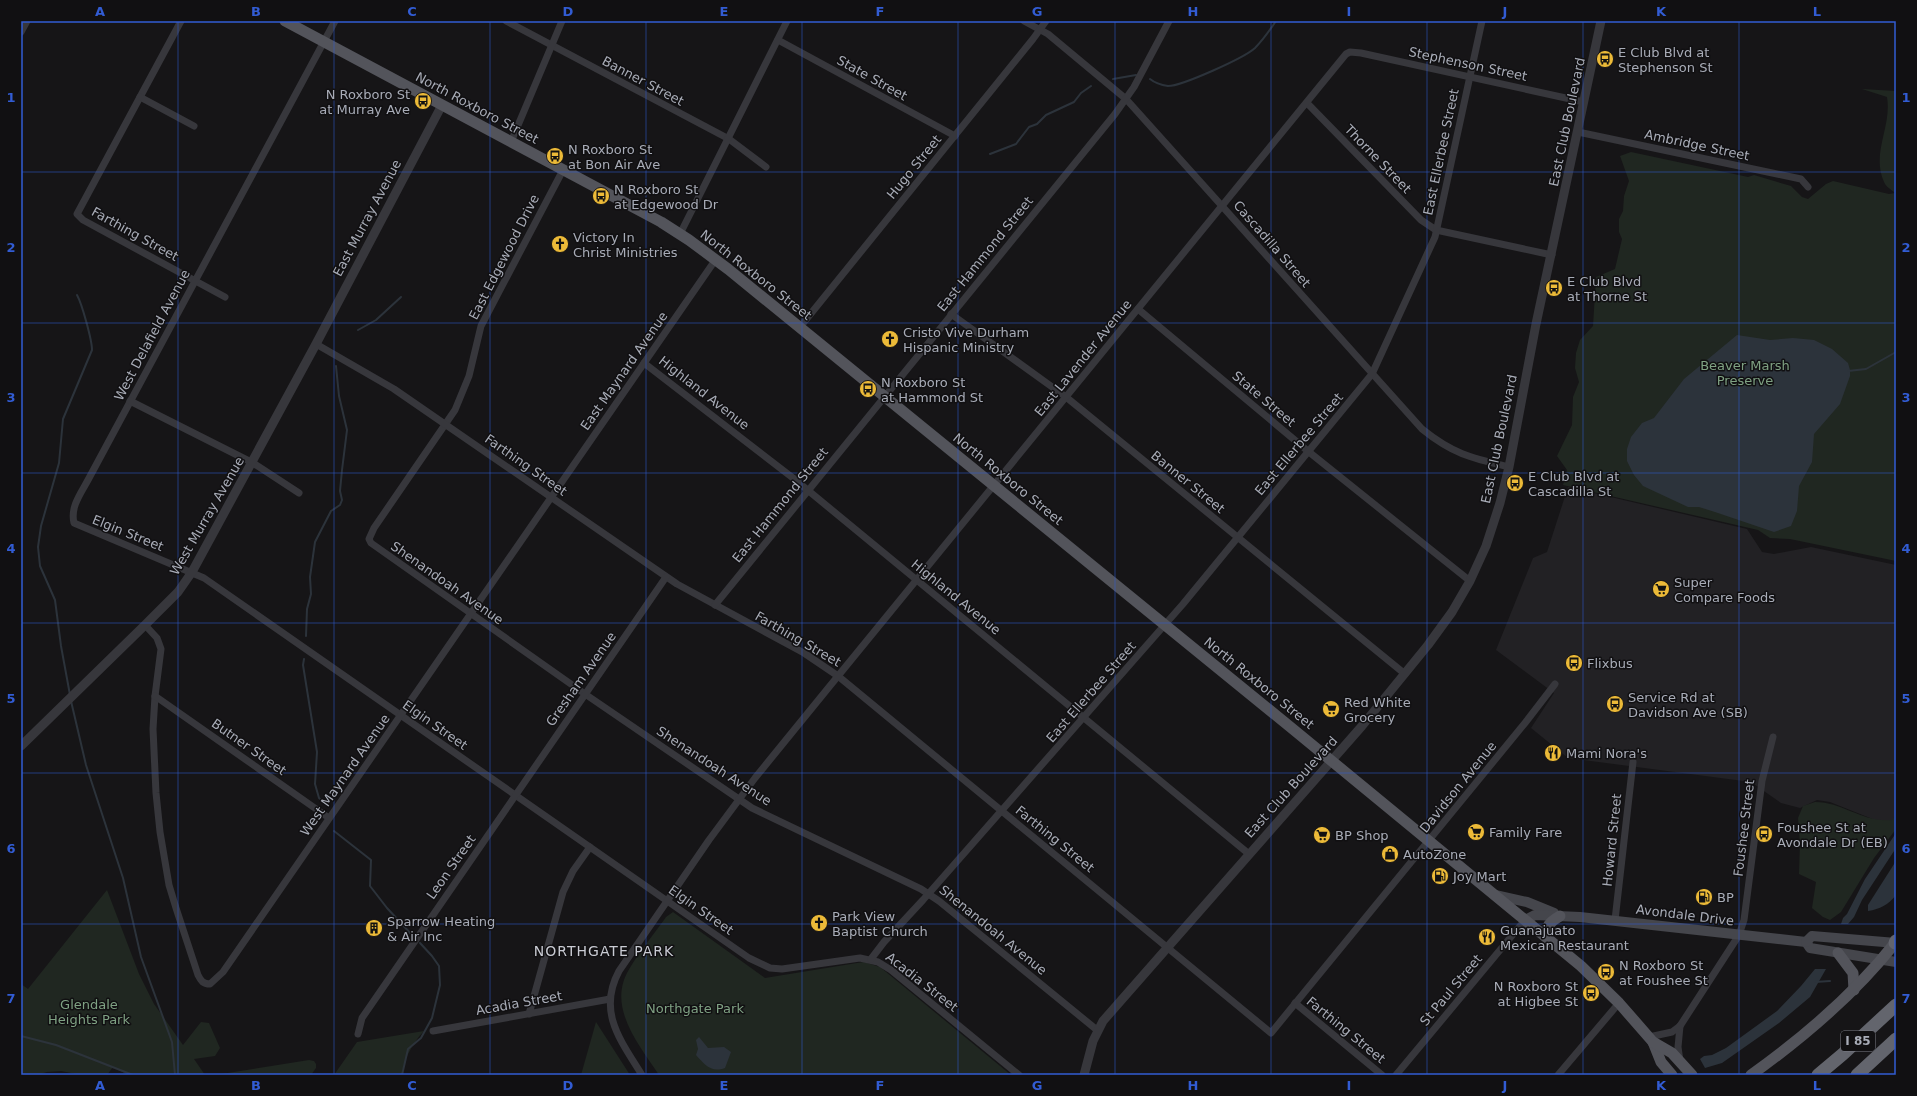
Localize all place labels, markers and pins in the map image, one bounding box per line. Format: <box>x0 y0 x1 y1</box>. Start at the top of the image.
place label: E Club Blvd at Stephenson St <box>1618 45 1713 75</box>
bus stop icon: E Club Blvd at Stephenson St <box>1595 49 1615 69</box>
place label: N Roxboro St at Murray Ave <box>319 87 410 117</box>
bus stop icon: N Roxboro St at Murray Ave <box>413 91 433 111</box>
place label: N Roxboro St at Bon Air Ave <box>568 142 660 172</box>
bus stop icon: N Roxboro St at Bon Air Ave <box>545 146 565 166</box>
place label: N Roxboro St at Edgewood Dr <box>614 182 719 212</box>
bus stop icon: N Roxboro St at Edgewood Dr <box>591 186 611 206</box>
place label: Victory In Christ Ministries <box>573 230 678 260</box>
church icon: Victory In Christ Ministries <box>550 234 570 254</box>
place label: E Club Blvd at Thorne St <box>1567 274 1647 304</box>
bus stop icon: E Club Blvd at Thorne St <box>1544 278 1564 298</box>
place label: Cristo Vive Durham Hispanic Ministry <box>903 325 1029 355</box>
church icon: Cristo Vive Durham Hispanic Ministry <box>880 329 900 349</box>
place label: N Roxboro St at Hammond St <box>881 375 983 405</box>
bus stop icon: N Roxboro St at Hammond St <box>858 379 878 399</box>
place label: E Club Blvd at Cascadilla St <box>1528 469 1619 499</box>
bus stop icon: E Club Blvd at Cascadilla St <box>1505 473 1525 493</box>
place label: Super Compare Foods <box>1674 575 1775 605</box>
supermarket icon: Super Compare Foods <box>1651 579 1671 599</box>
bus stop icon: Flixbus <box>1564 653 1584 673</box>
place label: Flixbus <box>1587 656 1633 671</box>
place label: Service Rd at Davidson Ave (SB) <box>1628 690 1748 720</box>
bus stop icon: Service Rd at Davidson Ave (SB) <box>1605 694 1625 714</box>
place label: Red White Grocery <box>1344 695 1411 725</box>
supermarket icon: Red White Grocery <box>1321 699 1341 719</box>
restaurant icon: Mami Nora's <box>1543 743 1563 763</box>
place label: Mami Nora's <box>1566 746 1647 761</box>
place label: Foushee St at Avondale Dr (EB) <box>1777 820 1888 850</box>
supermarket icon: Family Fare <box>1466 822 1486 842</box>
bus stop icon: Foushee St at Avondale Dr (EB) <box>1754 824 1774 844</box>
supermarket icon: BP Shop <box>1312 825 1332 845</box>
place label: Family Fare <box>1489 825 1562 840</box>
place label: BP Shop <box>1335 828 1389 843</box>
shop icon: AutoZone <box>1380 844 1400 864</box>
place label: AutoZone <box>1403 847 1466 862</box>
fuel station icon: Joy Mart <box>1430 866 1450 886</box>
place label: Joy Mart <box>1452 869 1506 884</box>
fuel station icon: BP <box>1694 887 1714 907</box>
place label: BP <box>1717 890 1734 905</box>
place label: Park View Baptist Church <box>832 909 928 939</box>
church icon: Park View Baptist Church <box>809 913 829 933</box>
place label: Sparrow Heating & Air Inc <box>387 914 495 944</box>
building icon: Sparrow Heating & Air Inc <box>364 918 384 938</box>
place label: Guanajuato Mexican Restaurant <box>1500 923 1629 953</box>
restaurant icon: Guanajuato Mexican Restaurant <box>1477 927 1497 947</box>
place label: N Roxboro St at Foushee St <box>1619 958 1708 988</box>
bus stop icon: N Roxboro St at Foushee St <box>1596 962 1616 982</box>
place label: N Roxboro St at Higbee St <box>1494 979 1578 1009</box>
bus stop icon: N Roxboro St at Higbee St <box>1581 983 1601 1003</box>

